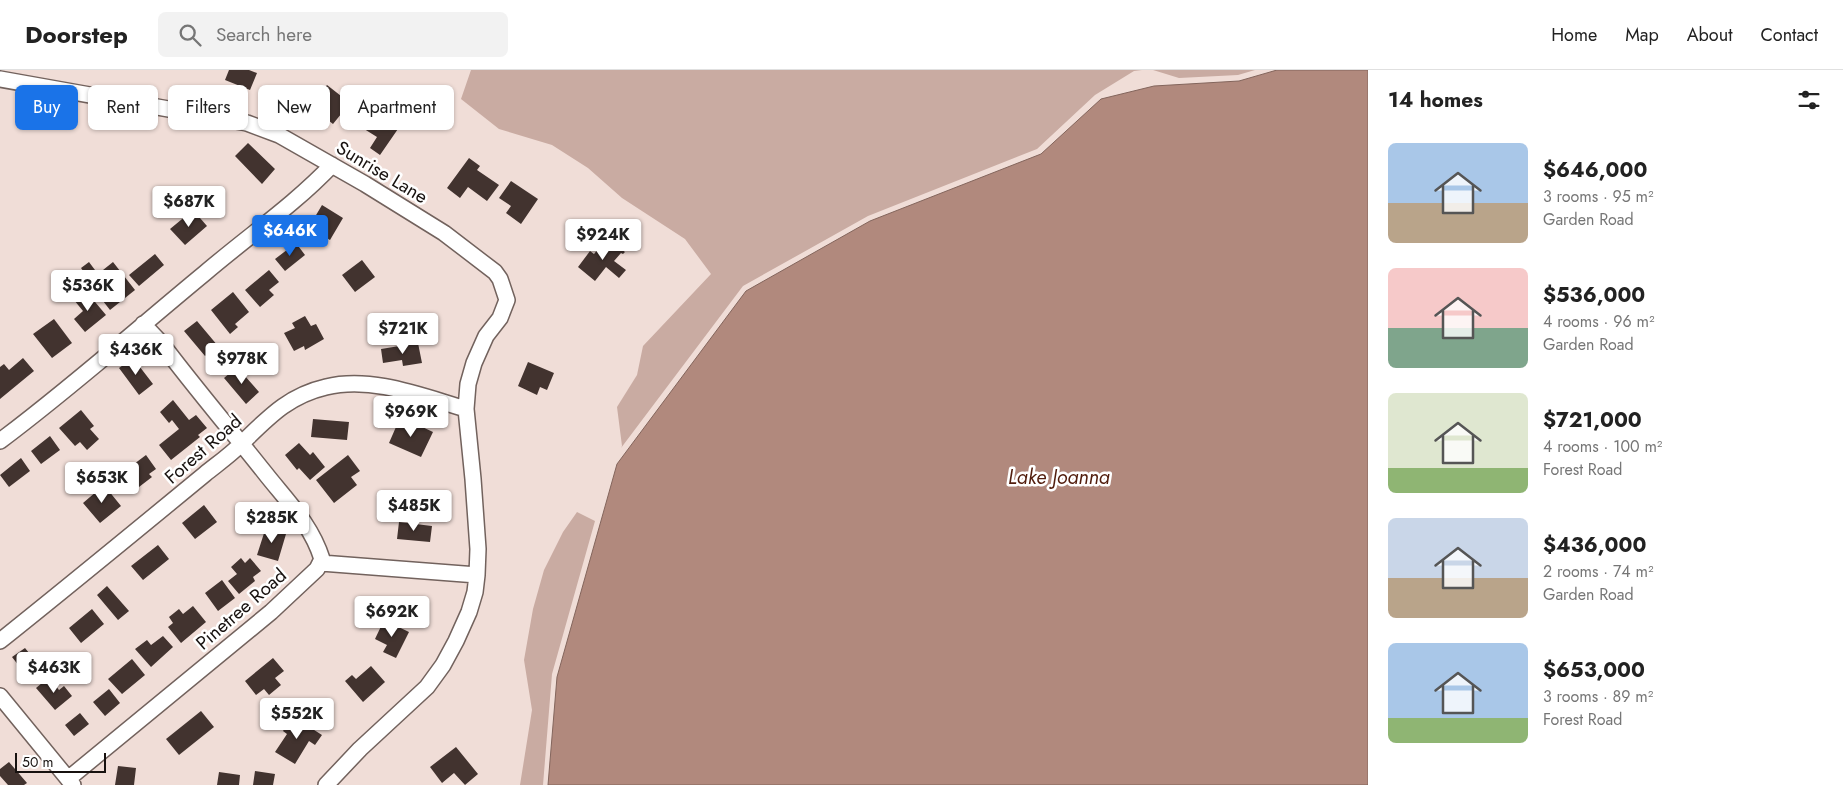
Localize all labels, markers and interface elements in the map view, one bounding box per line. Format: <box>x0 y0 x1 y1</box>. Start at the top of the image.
search box <box>158 12 508 57</box>
text: Doorstep <box>25 17 128 52</box>
icon: search <box>176 21 204 49</box>
text: Search here <box>216 21 312 48</box>
text: Home <box>1551 22 1597 48</box>
text: Map <box>1625 22 1659 48</box>
text: About <box>1687 22 1732 48</box>
text: Contact <box>1760 22 1818 48</box>
chip: Buy <box>15 85 78 130</box>
chip: Rent <box>88 85 158 130</box>
chip: Filters <box>168 85 248 130</box>
chip: New <box>258 85 330 130</box>
chip: Apartment <box>340 85 454 130</box>
text: 14 homes <box>1388 85 1483 115</box>
icon: filters <box>1795 86 1823 114</box>
street label: Sunrise Lane <box>331 134 433 210</box>
text: $646,000 <box>1543 155 1647 185</box>
icon: home <box>1428 163 1488 223</box>
text: 3 rooms · 95 m² <box>1543 185 1654 208</box>
pin: $687K <box>154 186 224 228</box>
text: $687K <box>163 190 215 213</box>
text: Garden Road <box>1543 208 1634 231</box>
pin: $646K <box>255 214 325 257</box>
pin: $924K <box>568 218 638 261</box>
text: $646K <box>263 219 317 242</box>
text: $924K <box>576 223 630 246</box>
pin: $536K <box>53 270 123 312</box>
text: $536K <box>62 274 114 297</box>
text: $536,000 <box>1543 280 1645 310</box>
icon: home <box>1428 288 1488 348</box>
text: 4 rooms · 96 m² <box>1543 310 1654 333</box>
pin: $721K <box>368 312 438 355</box>
text: $721K <box>378 317 428 340</box>
text: Garden Road <box>1543 333 1634 356</box>
pin: $436K <box>101 334 171 376</box>
text: $436K <box>110 338 162 361</box>
pin: $978K <box>207 342 277 385</box>
text: $978K <box>216 347 268 370</box>
pin: $969K <box>376 396 446 438</box>
text: $969K <box>384 400 438 423</box>
text: $721,000 <box>1543 405 1642 435</box>
street label: Forest Road <box>159 408 247 490</box>
icon: home <box>1428 413 1488 473</box>
text: 4 rooms · 100 m² <box>1543 435 1662 458</box>
text: Forest Road <box>1543 458 1622 481</box>
pin: $653K <box>67 462 137 504</box>
water label: Lake Joanna <box>1008 463 1110 492</box>
text: $653K <box>76 466 128 489</box>
pin: $485K <box>379 490 449 532</box>
text: $485K <box>388 494 440 517</box>
pin: $285K <box>237 502 307 544</box>
text: $285K <box>246 506 298 529</box>
text: $436,000 <box>1543 530 1646 560</box>
icon: home <box>1428 538 1488 598</box>
text: 2 rooms · 74 m² <box>1543 560 1654 583</box>
street label: Pinetree Road <box>190 562 292 656</box>
text: Garden Road <box>1543 583 1634 606</box>
pin: $692K <box>357 596 427 638</box>
text: $692K <box>365 600 419 623</box>
pin: $463K <box>19 652 89 694</box>
text: $653,000 <box>1543 655 1645 685</box>
text: $463K <box>28 656 80 679</box>
icon: home <box>1428 663 1488 723</box>
text: 3 rooms · 89 m² <box>1543 685 1653 708</box>
pin: $552K <box>262 698 332 740</box>
text: $552K <box>271 702 323 725</box>
text: Forest Road <box>1543 708 1622 731</box>
scale bar <box>15 750 106 773</box>
text: 50 m <box>22 752 53 772</box>

